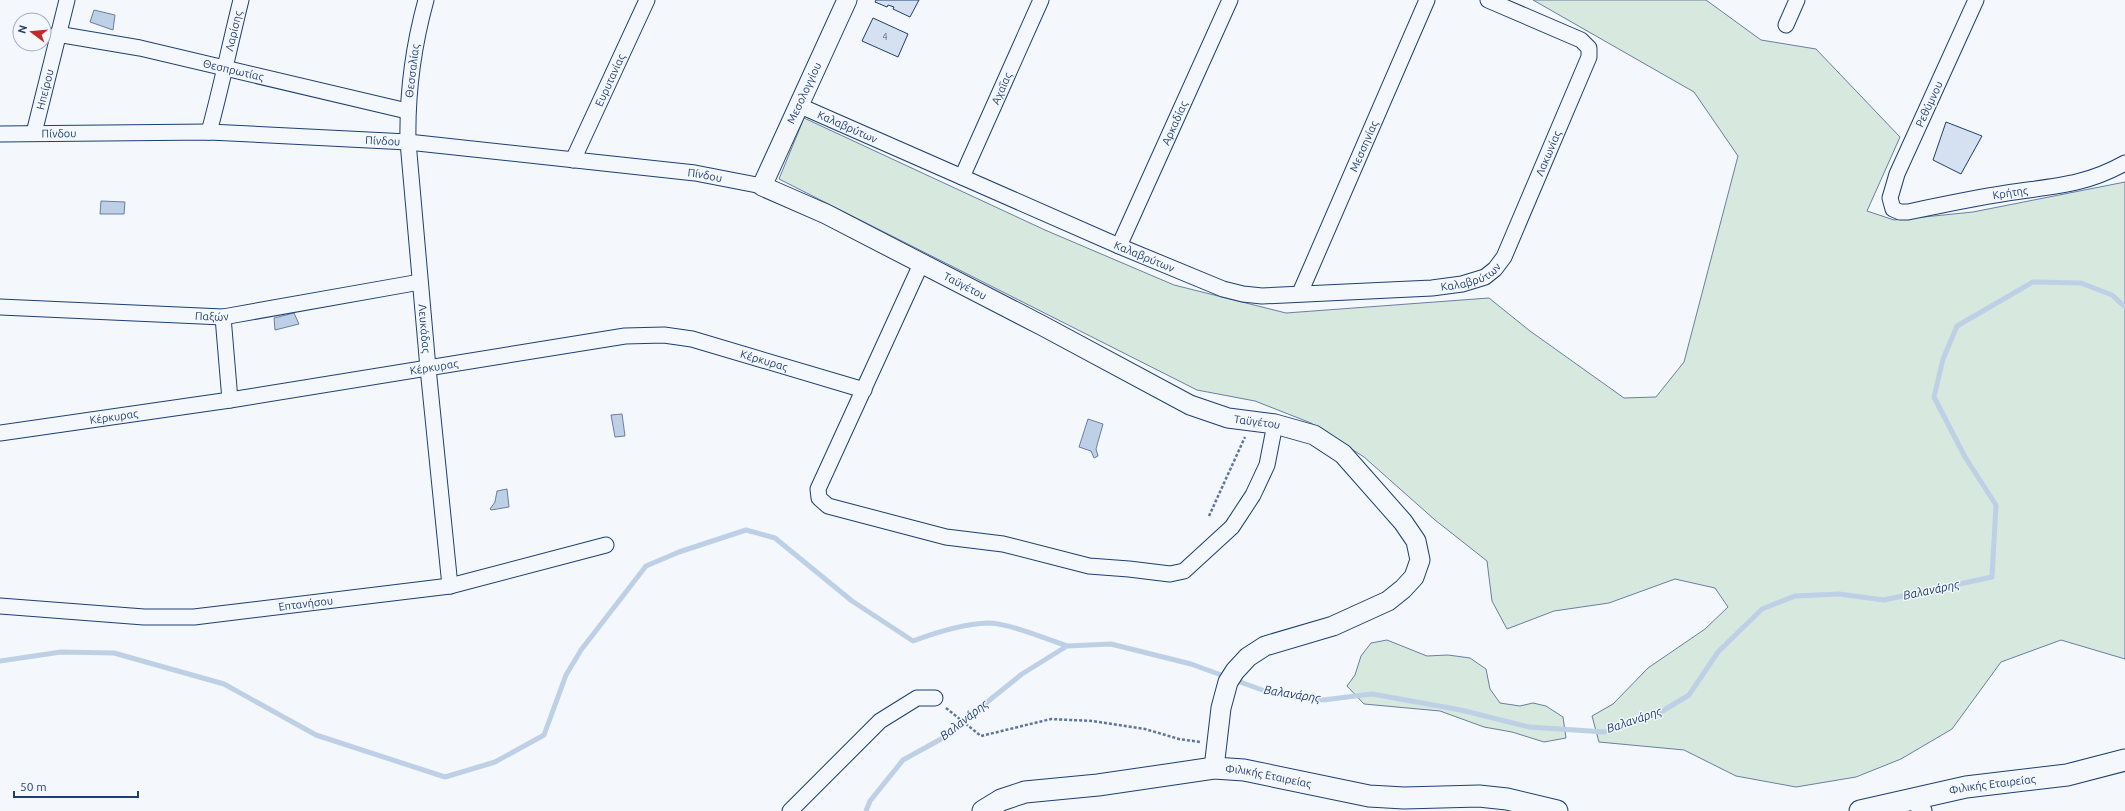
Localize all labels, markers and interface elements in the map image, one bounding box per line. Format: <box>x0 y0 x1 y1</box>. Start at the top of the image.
street label: Λαρίσης <box>223 10 245 52</box>
north arrow <box>12 12 52 52</box>
text: N <box>15 24 29 35</box>
house number: 4 <box>882 32 888 42</box>
street label: Θεσσαλίας <box>403 43 422 99</box>
street label: Ευρυτανίας <box>593 52 628 108</box>
street label: Θεσπρωτίας <box>202 57 265 84</box>
street label: Μεσολογγίου <box>785 60 823 126</box>
street label: Ηπείρου <box>34 68 56 111</box>
street label: Αχαΐας <box>989 71 1015 106</box>
street label: Ρεθύμνου <box>1913 79 1945 129</box>
street label: Αρκαδίας <box>1159 99 1191 147</box>
street label: Καλαβρύτων <box>816 108 880 145</box>
street label: Μεσσηνίας <box>1347 119 1381 174</box>
street label: Πίνδου <box>41 127 77 140</box>
street label: Λακωνίας <box>1533 129 1564 178</box>
street label: Πίνδου <box>365 134 401 148</box>
street label: Πίνδου <box>687 166 723 184</box>
street label: Κρήτης <box>1992 184 2029 201</box>
street label: Καλαβρύτων <box>1112 239 1177 275</box>
street label: Καλαβρύτων <box>1440 260 1504 293</box>
street label: Ταϋγέτου <box>942 270 989 302</box>
street label: Λευκάδας <box>416 304 433 354</box>
street label: Παξών <box>195 310 230 324</box>
street label: Κέρκυρας <box>739 348 789 374</box>
street label: Κέρκυρας <box>409 357 459 377</box>
street label: Κέρκυρας <box>89 407 139 426</box>
street label: Ταϋγέτου <box>1233 413 1282 431</box>
water label: Βαλανάρης <box>1902 577 1961 603</box>
street label: Επτανήσου <box>278 594 334 613</box>
water label: Βαλανάρης <box>1263 683 1322 706</box>
water label: Βαλανάρης <box>937 696 991 743</box>
water label: Βαλανάρης <box>1605 704 1664 736</box>
street label: Φιλικής Εταιρείας <box>1225 763 1312 791</box>
scale bar <box>14 773 138 799</box>
street label: Φιλικής Εταιρείας <box>1948 773 2036 797</box>
text: 50 m <box>20 780 47 793</box>

